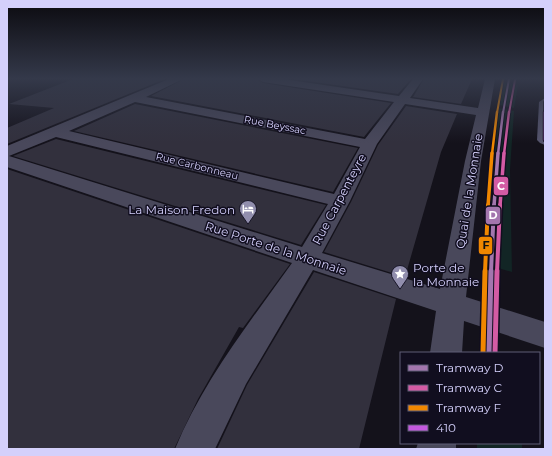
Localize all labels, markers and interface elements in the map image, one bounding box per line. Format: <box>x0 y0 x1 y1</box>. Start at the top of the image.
street label: Rue Beyssac <box>243 113 307 137</box>
street label: Quai de la Monnaie <box>452 132 486 250</box>
street label: Rue Carbonneau <box>154 149 240 183</box>
street label: Rue Carpenteyre <box>309 151 369 247</box>
line badge: C <box>493 176 509 196</box>
text: C <box>497 179 505 193</box>
hotel icon: La Maison Fredon <box>238 199 258 224</box>
place label: La Maison Fredon <box>128 202 235 217</box>
line badge: D <box>485 206 501 225</box>
text: D <box>488 208 498 222</box>
street label: Rue Porte de la Monnaie <box>203 218 349 278</box>
line badge: F <box>478 236 493 255</box>
text: F <box>482 238 490 252</box>
place label: Porte de la Monnaie <box>413 260 479 289</box>
place icon: Porte de la Monnaie <box>390 264 410 289</box>
legend <box>400 352 540 444</box>
text: Tramway D <box>436 360 504 375</box>
text: Tramway C <box>436 380 503 395</box>
text: Tramway F <box>436 400 502 415</box>
text: 410 <box>436 420 456 435</box>

